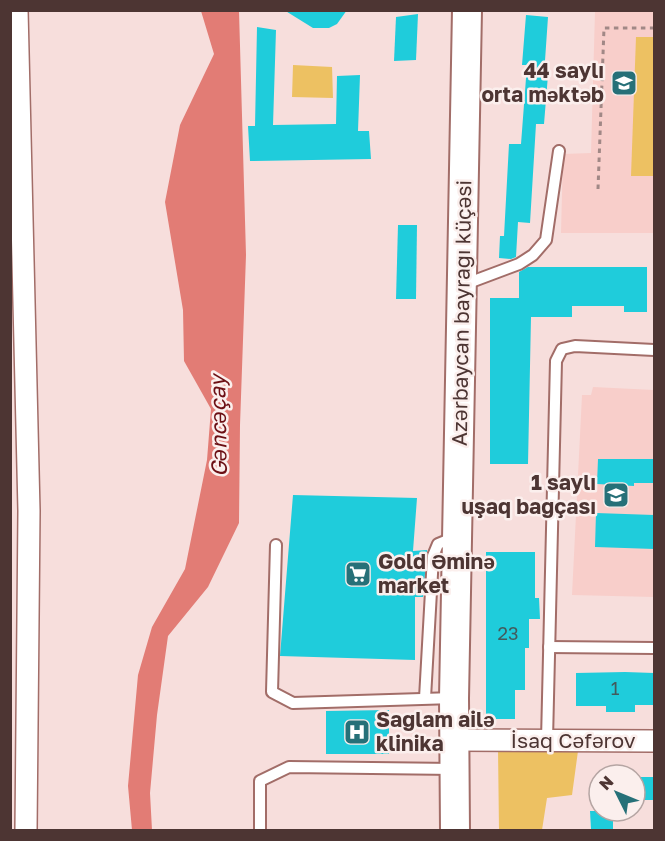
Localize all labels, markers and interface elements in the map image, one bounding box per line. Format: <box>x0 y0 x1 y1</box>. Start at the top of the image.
place label: 44 saylı orta məktəb <box>481 57 604 107</box>
school or university icon: 44 saylı orta məktəb <box>609 68 639 98</box>
street label: Azərbaycan bayrağı küçəsi <box>446 180 476 446</box>
water label: Gəncəçay <box>203 372 232 477</box>
place label: 1 saylı uşaq bağçası <box>462 469 596 519</box>
school or university icon: 1 saylı uşaq bağçası <box>601 480 631 510</box>
place label: Gold Əminə market <box>378 548 495 598</box>
supermarket icon: Gold Əminə market <box>343 559 373 589</box>
house number: 23 <box>498 622 518 644</box>
house number: 1 <box>611 677 620 699</box>
place label: Sağlam ailə klinika <box>376 706 495 756</box>
hospital icon: Sağlam ailə klinika <box>342 717 372 747</box>
street label: İsaq Cəfərov <box>511 727 636 753</box>
north arrow <box>587 763 647 823</box>
text: N <box>595 771 617 794</box>

